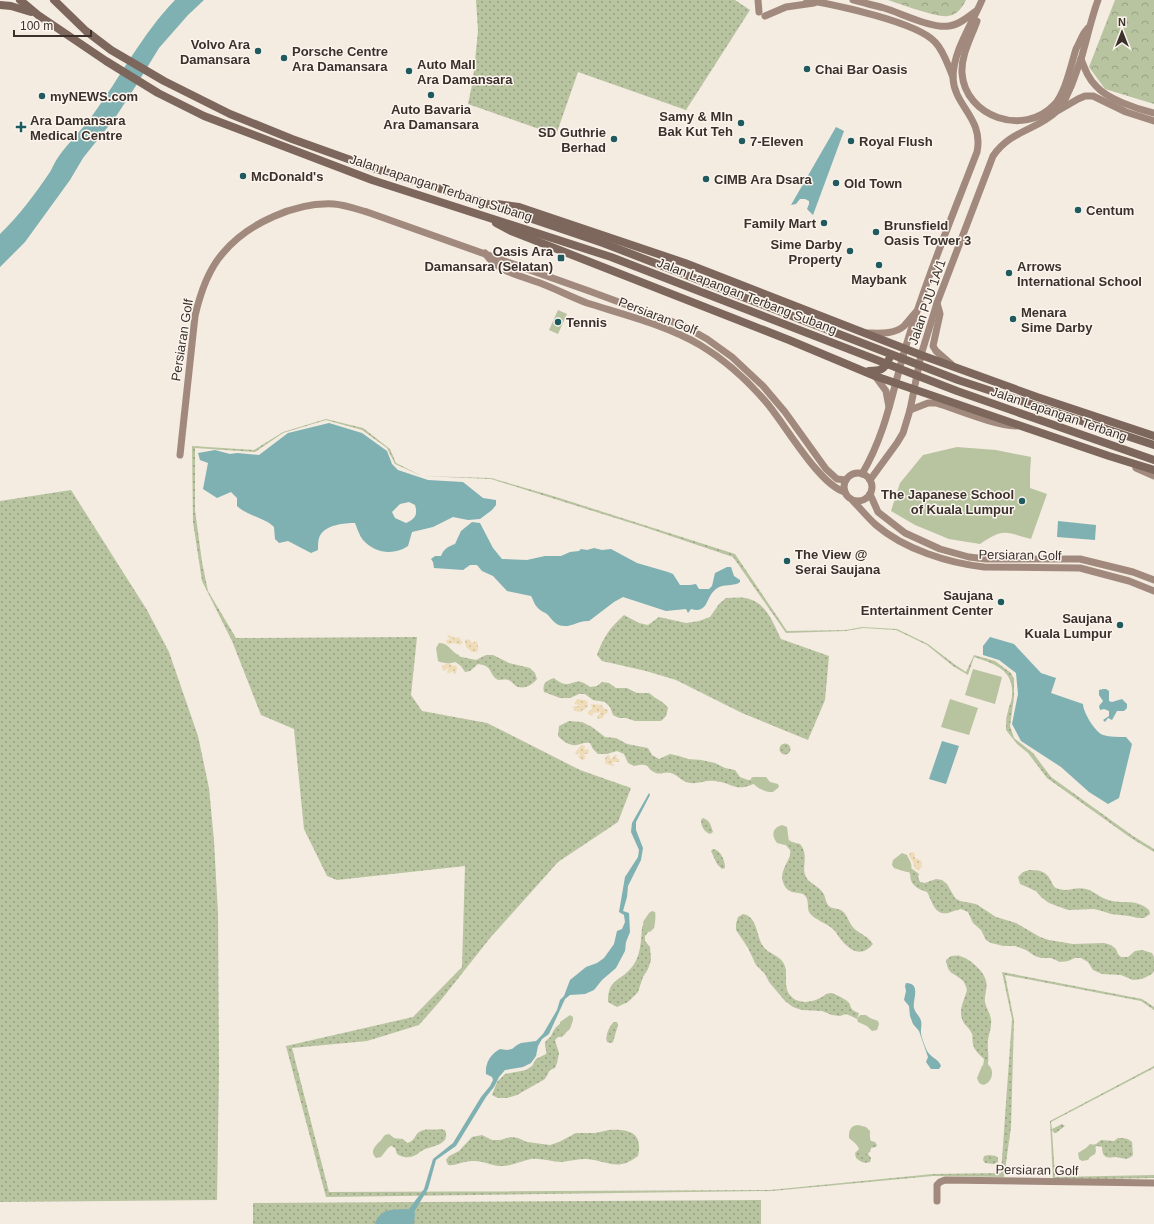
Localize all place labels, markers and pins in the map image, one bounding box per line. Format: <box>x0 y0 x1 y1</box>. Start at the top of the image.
place label: Volvo Ara Damansara <box>180 37 251 67</box>
place label: Porsche Centre Ara Damansara <box>292 44 388 74</box>
marker: Volvo Ara Damansara <box>253 46 263 56</box>
marker: Porsche Centre Ara Damansara <box>279 53 289 63</box>
place label: Auto Mall Ara Damansara <box>417 57 513 87</box>
place label: Chai Bar Oasis <box>815 62 908 77</box>
marker: Chai Bar Oasis <box>802 64 812 74</box>
marker: Auto Mall Ara Damansara <box>404 66 414 76</box>
place label: myNEWS.com <box>50 89 138 104</box>
marker: Auto Bavaria Ara Damansara <box>426 90 436 100</box>
marker: myNEWS.com <box>37 91 47 101</box>
place label: Auto Bavaria Ara Damansara <box>383 102 479 132</box>
place label: Samy & MIn Bak Kut Teh <box>658 109 733 139</box>
place label: Ara Damansara Medical Centre <box>30 113 126 143</box>
marker: Samy & MIn Bak Kut Teh <box>736 118 746 128</box>
marker: Ara Damansara Medical Centre <box>15 121 27 133</box>
place label: SD Guthrie Berhad <box>538 125 606 155</box>
marker: SD Guthrie Berhad <box>609 134 619 144</box>
place label: 7-Eleven <box>750 134 804 149</box>
place label: Royal Flush <box>859 134 933 149</box>
marker: 7-Eleven <box>737 136 747 146</box>
marker: Royal Flush <box>846 136 856 146</box>
place label: McDonald's <box>251 169 323 184</box>
marker: McDonald's <box>238 171 248 181</box>
place label: CIMB Ara Dsara <box>714 172 813 187</box>
marker: CIMB Ara Dsara <box>701 174 711 184</box>
place label: Old Town <box>844 176 902 191</box>
marker: Old Town <box>831 178 841 188</box>
place label: Centum <box>1086 203 1134 218</box>
marker: Centum <box>1073 205 1083 215</box>
place label: Family Mart <box>744 216 817 231</box>
marker: Family Mart <box>819 218 829 228</box>
place label: Brunsfield Oasis Tower 3 <box>884 218 971 248</box>
marker: Brunsfield Oasis Tower 3 <box>871 227 881 237</box>
place label: Sime Darby Property <box>770 237 843 267</box>
place label: Oasis Ara Damansara (Selatan) <box>424 244 554 274</box>
marker: Sime Darby Property <box>845 246 855 256</box>
marker: Oasis Ara Damansara (Selatan) <box>556 253 566 263</box>
place label: Arrows International School <box>1017 259 1142 289</box>
marker: Maybank <box>874 260 884 270</box>
marker: Arrows International School <box>1004 268 1014 278</box>
place label: Maybank <box>851 272 908 287</box>
place label: Menara Sime Darby <box>1021 305 1093 335</box>
marker: Menara Sime Darby <box>1008 314 1018 324</box>
place label: Tennis <box>566 315 607 330</box>
marker: Tennis <box>553 317 563 327</box>
place label: The Japanese School of Kuala Lumpur <box>881 487 1014 517</box>
marker: The Japanese School of Kuala Lumpur <box>1017 496 1027 506</box>
place label: The View @ Serai Saujana <box>795 547 881 577</box>
marker: The View @ Serai Saujana <box>782 556 792 566</box>
place label: Saujana Entertainment Center <box>861 588 994 618</box>
marker: Saujana Entertainment Center <box>996 597 1006 607</box>
place label: Saujana Kuala Lumpur <box>1025 611 1113 641</box>
marker: Saujana Kuala Lumpur <box>1115 620 1125 630</box>

